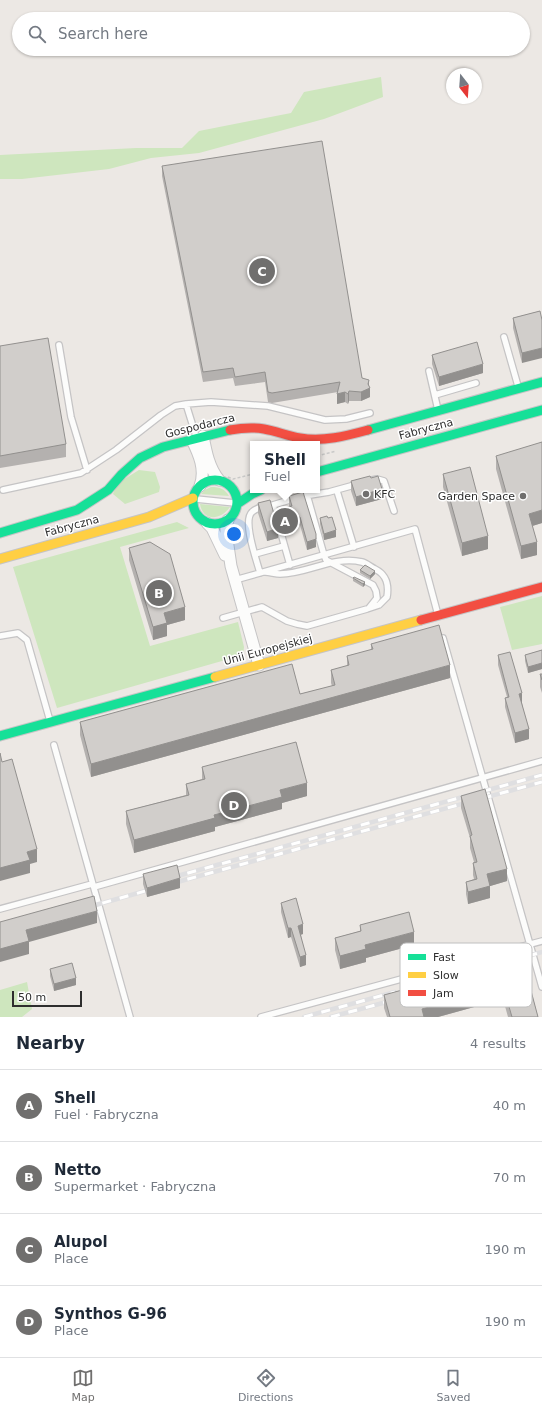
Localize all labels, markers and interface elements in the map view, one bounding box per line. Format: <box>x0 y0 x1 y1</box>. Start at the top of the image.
search box <box>12 12 530 56</box>
icon: search <box>26 23 48 45</box>
text: Search here <box>58 25 148 43</box>
north arrow <box>446 68 482 104</box>
pin: C <box>249 256 275 286</box>
street label: Gospodarcza <box>164 411 236 441</box>
street label: Fabryczna <box>397 416 455 442</box>
popup <box>250 441 320 493</box>
text: Shell <box>264 451 306 469</box>
text: Fuel <box>264 469 291 484</box>
place label: KFC <box>374 488 396 501</box>
marker: KFC <box>361 489 371 499</box>
place label: Garden Space <box>438 490 515 503</box>
marker: Garden Space <box>518 491 528 501</box>
pin: A <box>272 506 298 536</box>
street label: Fabryczna <box>43 513 101 539</box>
your location <box>224 524 244 544</box>
pin: B <box>146 578 172 608</box>
street label: Unii Europejskiej <box>222 632 314 668</box>
pin: D <box>221 790 247 820</box>
legend <box>400 943 532 1007</box>
text: Fast <box>433 951 456 964</box>
text: Slow <box>433 969 459 982</box>
text: Jam <box>432 987 454 1000</box>
scale bar <box>12 989 82 1008</box>
text: 50 m <box>18 991 46 1004</box>
text: Nearby <box>16 1033 85 1053</box>
text: 4 results <box>470 1036 526 1051</box>
text: Shell <box>54 1089 96 1107</box>
text: A <box>24 1098 34 1113</box>
text: 40 m <box>493 1098 526 1113</box>
text: Fuel · Fabryczna <box>54 1107 159 1122</box>
text: Netto <box>54 1161 101 1179</box>
text: B <box>24 1170 34 1185</box>
text: 70 m <box>493 1170 526 1185</box>
text: Supermarket · Fabryczna <box>54 1179 216 1194</box>
text: Alupol <box>54 1233 108 1251</box>
text: C <box>24 1242 34 1257</box>
text: 190 m <box>484 1242 526 1257</box>
text: Place <box>54 1251 89 1266</box>
text: Synthos G-96 <box>54 1305 167 1323</box>
text: D <box>24 1314 34 1329</box>
text: 190 m <box>484 1314 526 1329</box>
text: Place <box>54 1323 89 1338</box>
tab: Map <box>72 1367 95 1404</box>
tab: Directions <box>238 1367 293 1404</box>
tab: Saved <box>436 1367 470 1404</box>

